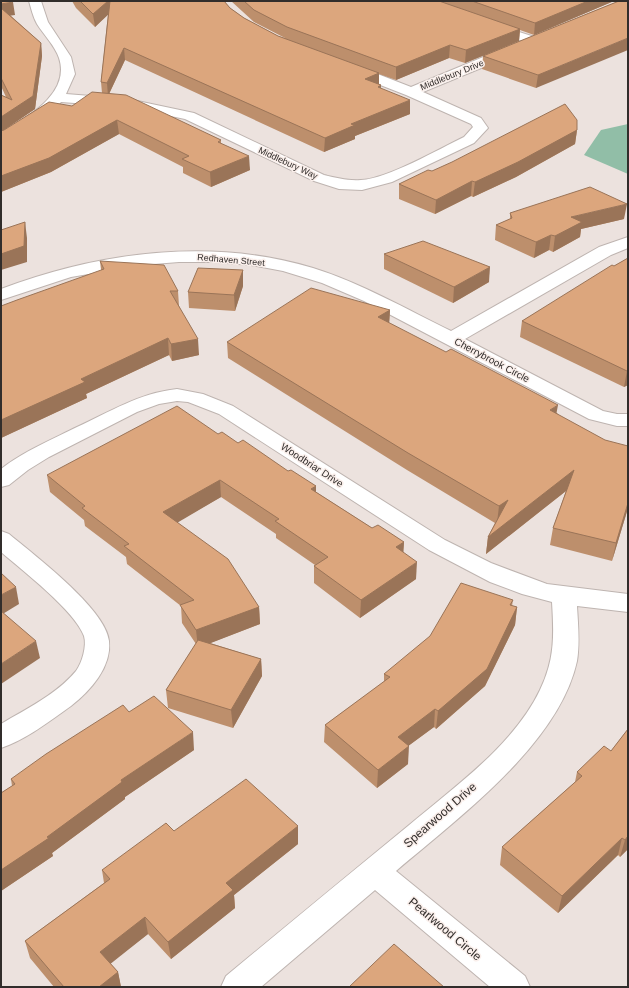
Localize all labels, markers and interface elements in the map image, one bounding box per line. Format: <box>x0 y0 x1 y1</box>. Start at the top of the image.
street label: Middlebury Drive <box>419 58 485 92</box>
street label: Middlebury Way <box>257 145 320 181</box>
street label: Redhaven Street <box>197 252 266 268</box>
street label: Cherrybrook Circle <box>453 336 532 385</box>
street label: Woodbriar Drive <box>279 441 346 489</box>
street label: Spearwood Drive <box>401 779 480 850</box>
street label: Pearlwood Circle <box>406 894 484 964</box>

